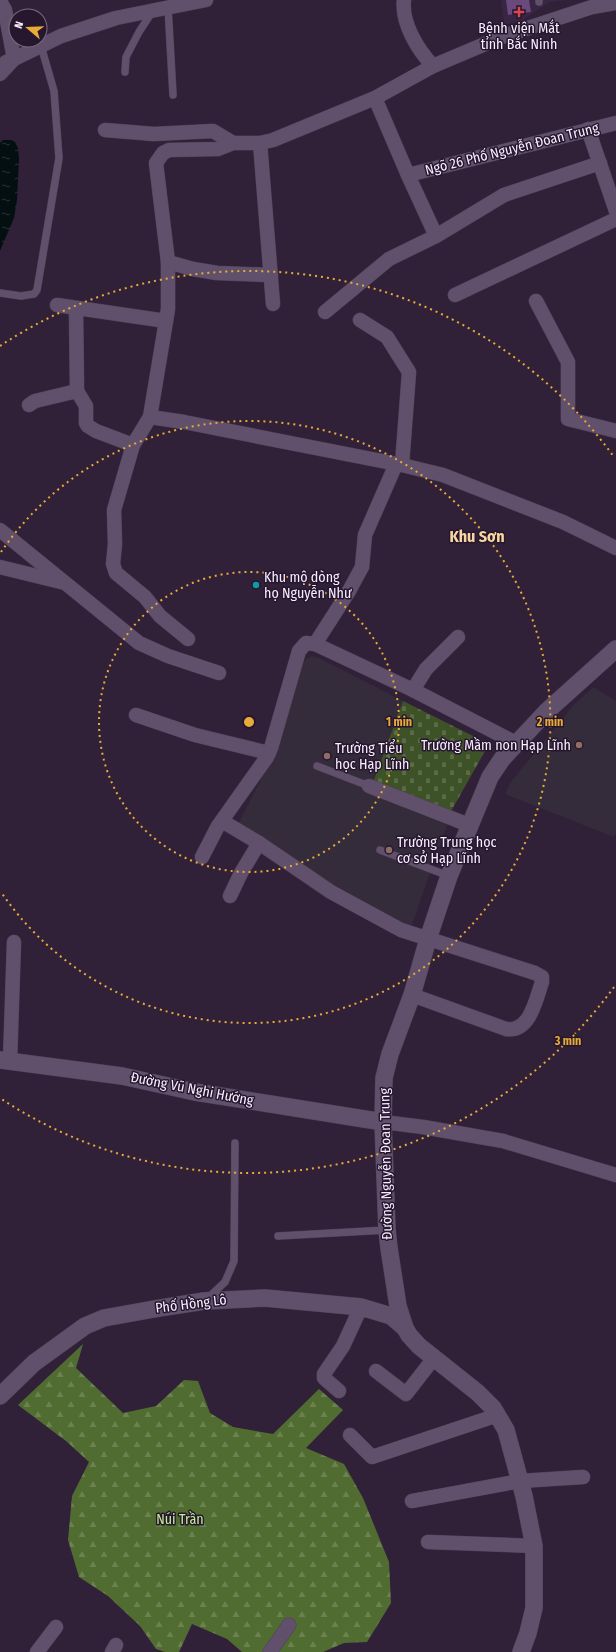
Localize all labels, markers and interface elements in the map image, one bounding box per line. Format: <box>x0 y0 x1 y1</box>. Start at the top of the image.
marker: Bệnh viện Mắt tỉnh Bắc Ninh <box>513 6 525 18</box>
north arrow <box>8 8 48 48</box>
place label: Bệnh viện Mắt tỉnh Bắc Ninh <box>478 19 560 53</box>
text: N <box>12 20 26 30</box>
street label: Ngõ 26 Phố Nguyễn Đoan Trung <box>423 118 601 179</box>
district label: Khu Sơn <box>449 527 505 546</box>
place label: Khu mộ dòng họ Nguyễn Như <box>264 569 352 602</box>
marker: Khu mộ dòng họ Nguyễn Như <box>251 580 261 590</box>
centre of rings <box>242 715 256 729</box>
text: 1 min <box>386 715 412 729</box>
text: 2 min <box>536 715 563 729</box>
place label: Trường Mầm non Hạp Lĩnh <box>421 736 571 754</box>
place label: Trường Tiểu học Hạp Lĩnh <box>335 739 409 773</box>
marker: Trường Mầm non Hạp Lĩnh <box>574 740 584 750</box>
marker: Trường Tiểu học Hạp Lĩnh <box>322 751 332 761</box>
place label: Trường Trung học cơ sở Hạp Lĩnh <box>397 834 496 867</box>
marker: Trường Trung học cơ sở Hạp Lĩnh <box>384 845 394 855</box>
text: 3 min <box>554 1034 581 1048</box>
street label: Đường Vũ Nghi Hướng <box>129 1069 255 1109</box>
street label: Đường Nguyễn Đoan Trung <box>376 1087 396 1240</box>
street label: Phố Hồng Lô <box>154 1290 227 1317</box>
park label: Núi Trần <box>156 1510 204 1528</box>

